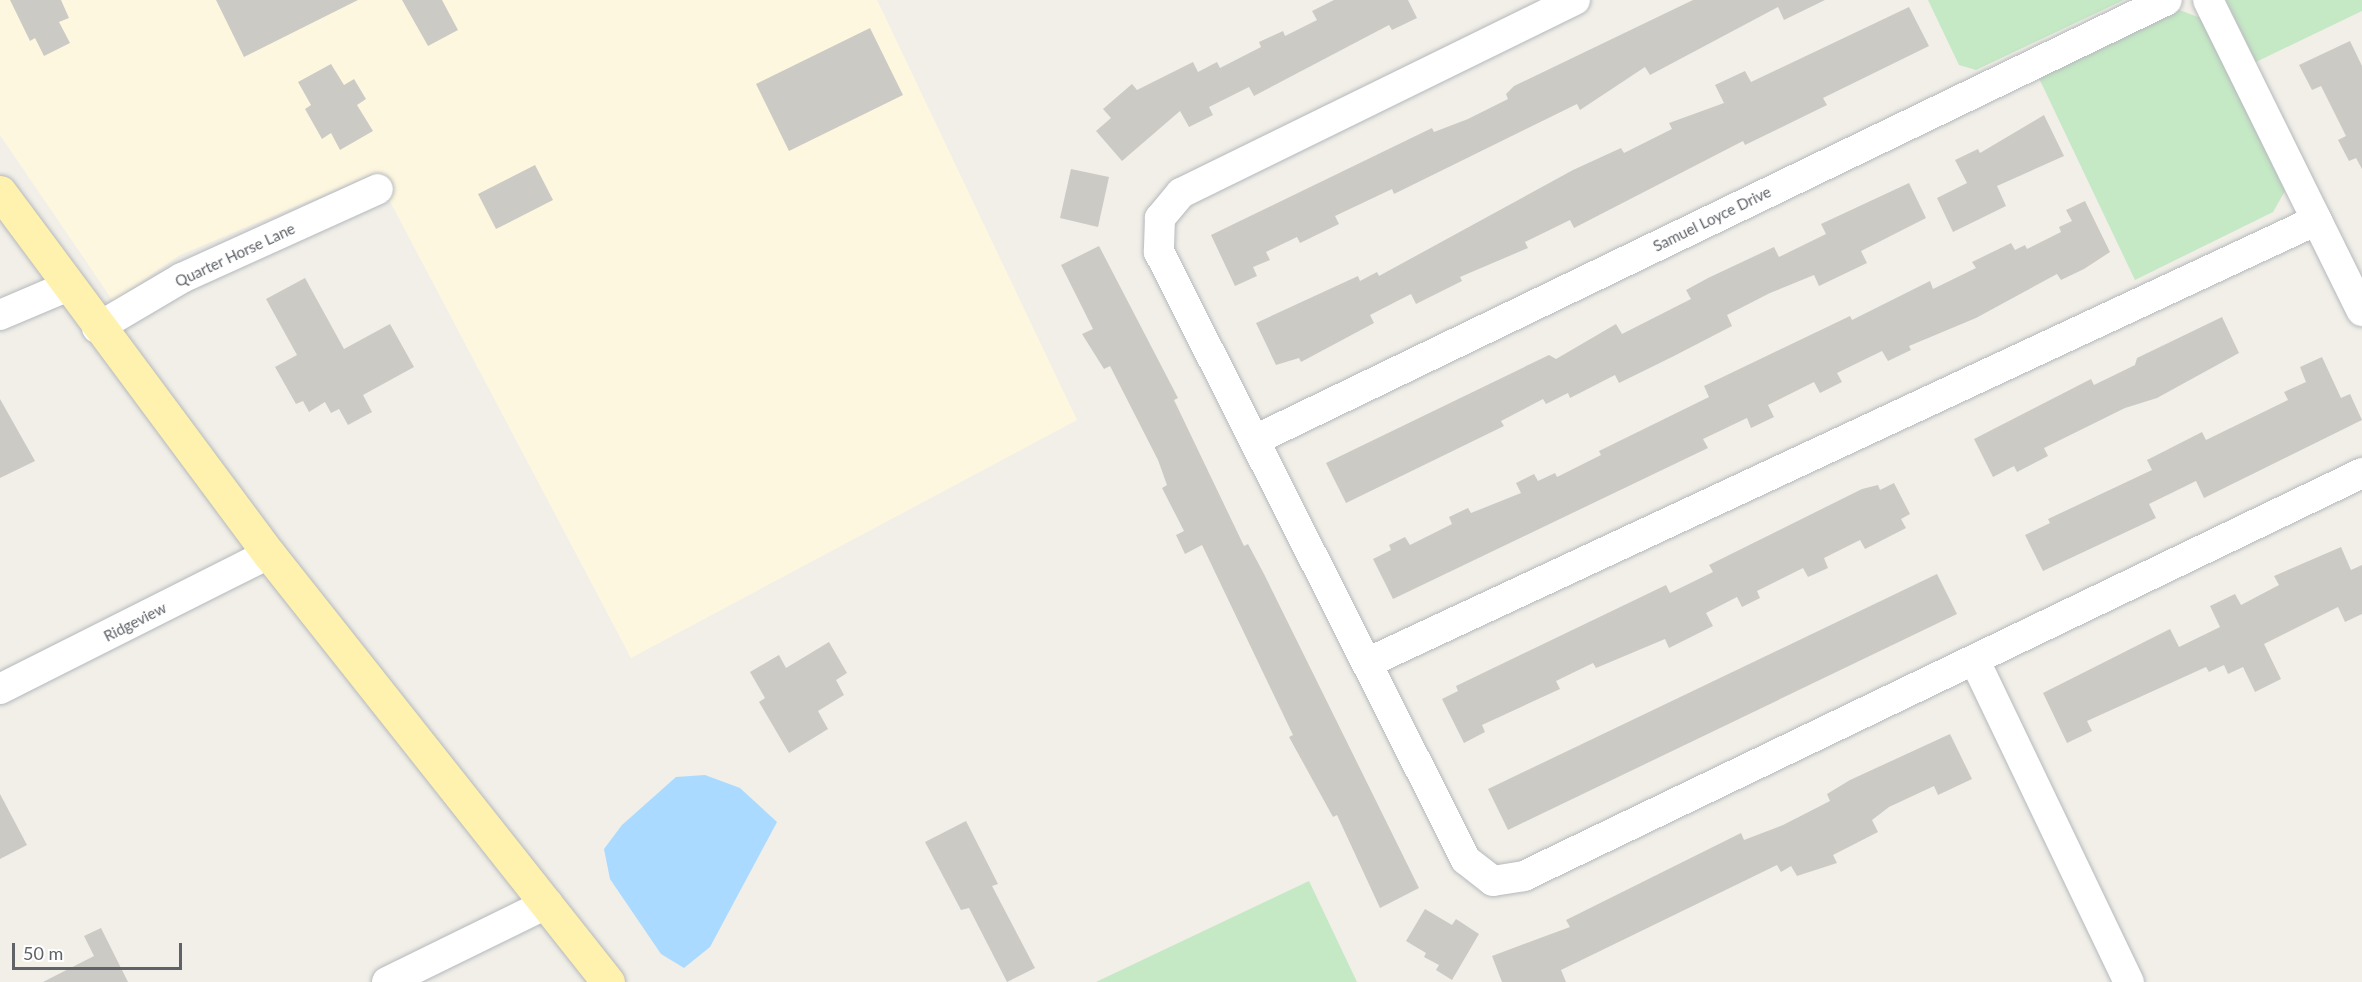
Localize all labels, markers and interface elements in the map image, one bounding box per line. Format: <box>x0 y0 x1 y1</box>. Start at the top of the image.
street label: Samuel Loyce Drive <box>1650 183 1774 255</box>
street label: Quarter Horse Lane <box>172 219 298 291</box>
street label: Ridgeview <box>101 599 169 645</box>
scale bar <box>15 931 184 969</box>
text: 50 m <box>23 942 63 964</box>

